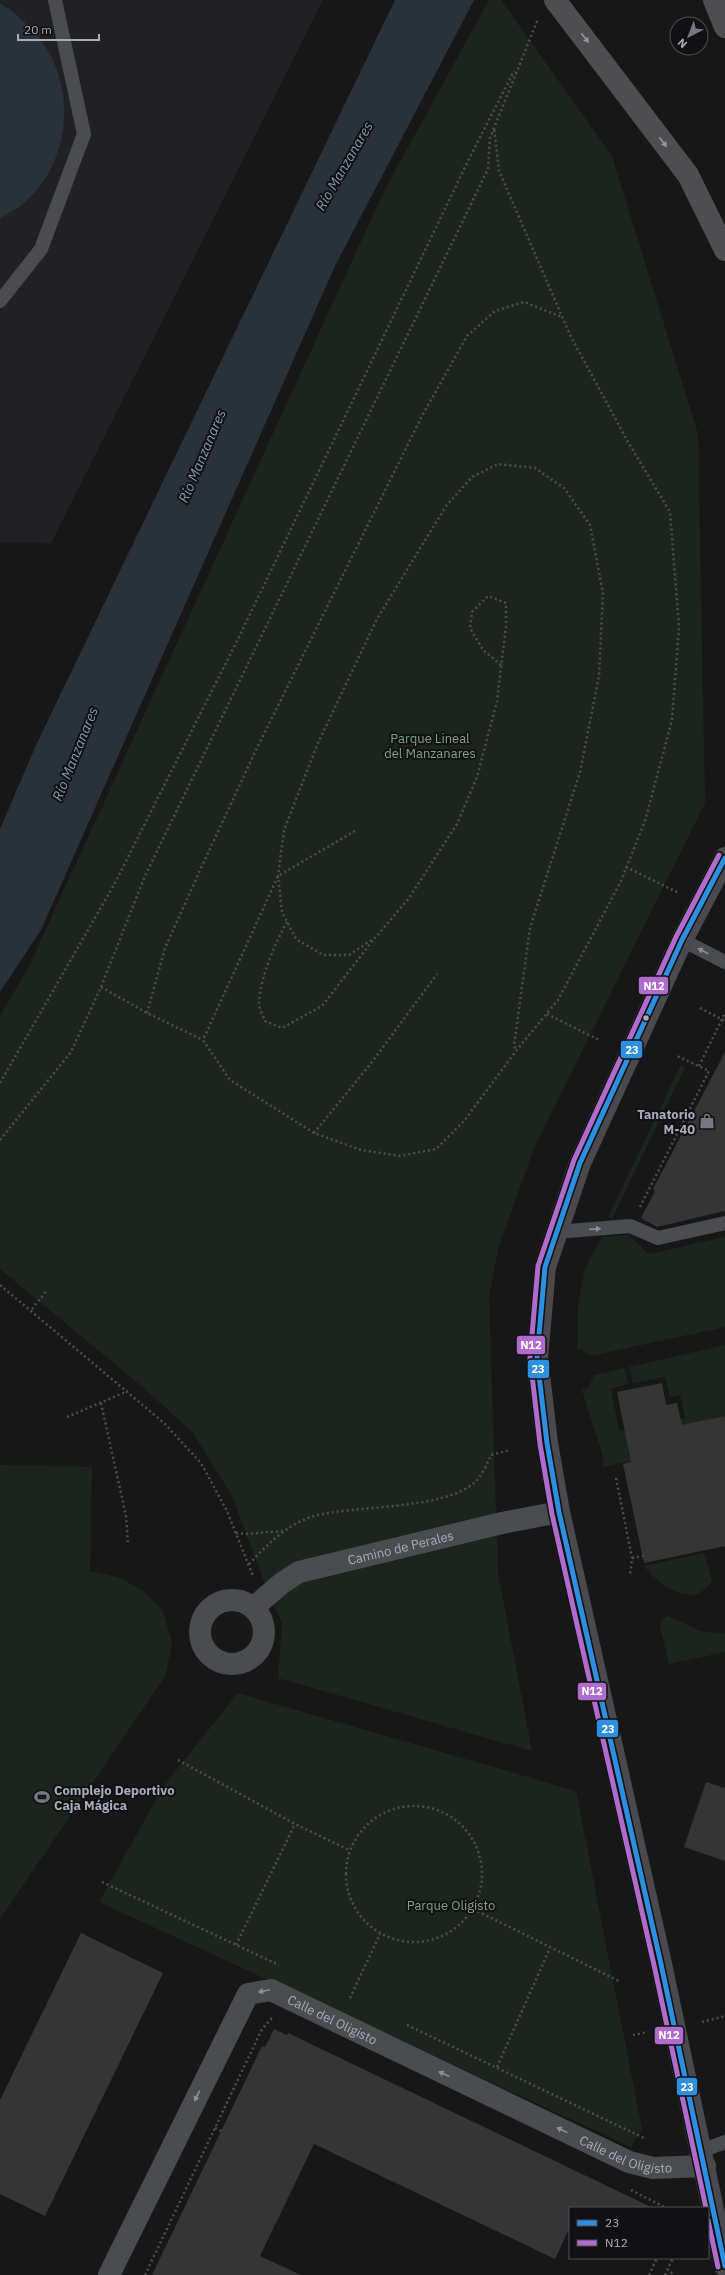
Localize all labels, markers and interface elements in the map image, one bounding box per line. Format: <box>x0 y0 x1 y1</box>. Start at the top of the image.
scale bar <box>18 16 99 42</box>
north arrow <box>669 16 709 56</box>
text: 20 m <box>24 22 52 37</box>
one-way arrow <box>581 32 589 43</box>
text: N <box>675 36 690 51</box>
water label: Río Manzanares <box>311 118 377 214</box>
one-way arrow <box>659 136 667 147</box>
water label: Río Manzanares <box>174 406 230 505</box>
water label: Río Manzanares <box>48 704 102 804</box>
park label: Parque Lineal del Manzanares <box>384 730 476 762</box>
one-way arrow <box>698 948 709 954</box>
line badge: N12 <box>638 976 669 995</box>
text: N12 <box>643 979 665 993</box>
unlabelled marker <box>641 1013 651 1023</box>
line badge: 23 <box>620 1040 643 1059</box>
text: 23 <box>625 1043 639 1057</box>
place label: Tanatorio M-40 <box>637 1106 695 1138</box>
shop icon: Tanatorio M-40 <box>698 1112 716 1130</box>
one-way arrow <box>589 1226 602 1232</box>
line badge: N12 <box>516 1335 546 1355</box>
text: N12 <box>520 1338 542 1352</box>
line badge: 23 <box>527 1359 550 1379</box>
text: 23 <box>531 1362 545 1376</box>
street label: Camino de Perales <box>346 1526 455 1568</box>
line badge: N12 <box>577 1682 607 1701</box>
text: N12 <box>581 1684 603 1698</box>
line badge: 23 <box>596 1719 619 1738</box>
text: 23 <box>601 1722 615 1736</box>
place label: Complejo Deportivo Caja Mágica <box>54 1782 175 1814</box>
sports icon: Complejo Deportivo Caja Mágica <box>33 1788 51 1806</box>
park label: Parque Oligisto <box>407 1897 495 1914</box>
one-way arrow <box>258 1989 270 1995</box>
street label: Calle del Oligisto <box>285 1991 380 2048</box>
line badge: N12 <box>654 2026 684 2045</box>
text: N12 <box>658 2028 680 2042</box>
one-way arrow <box>438 2071 450 2077</box>
line badge: 23 <box>676 2077 698 2096</box>
text: 23 <box>680 2080 694 2094</box>
one-way arrow <box>194 2090 200 2102</box>
one-way arrow <box>556 2127 567 2133</box>
street label: Calle del Oligisto <box>577 2131 672 2177</box>
legend <box>569 2207 709 2259</box>
text: 23 <box>605 2215 619 2230</box>
text: N12 <box>605 2235 628 2250</box>

